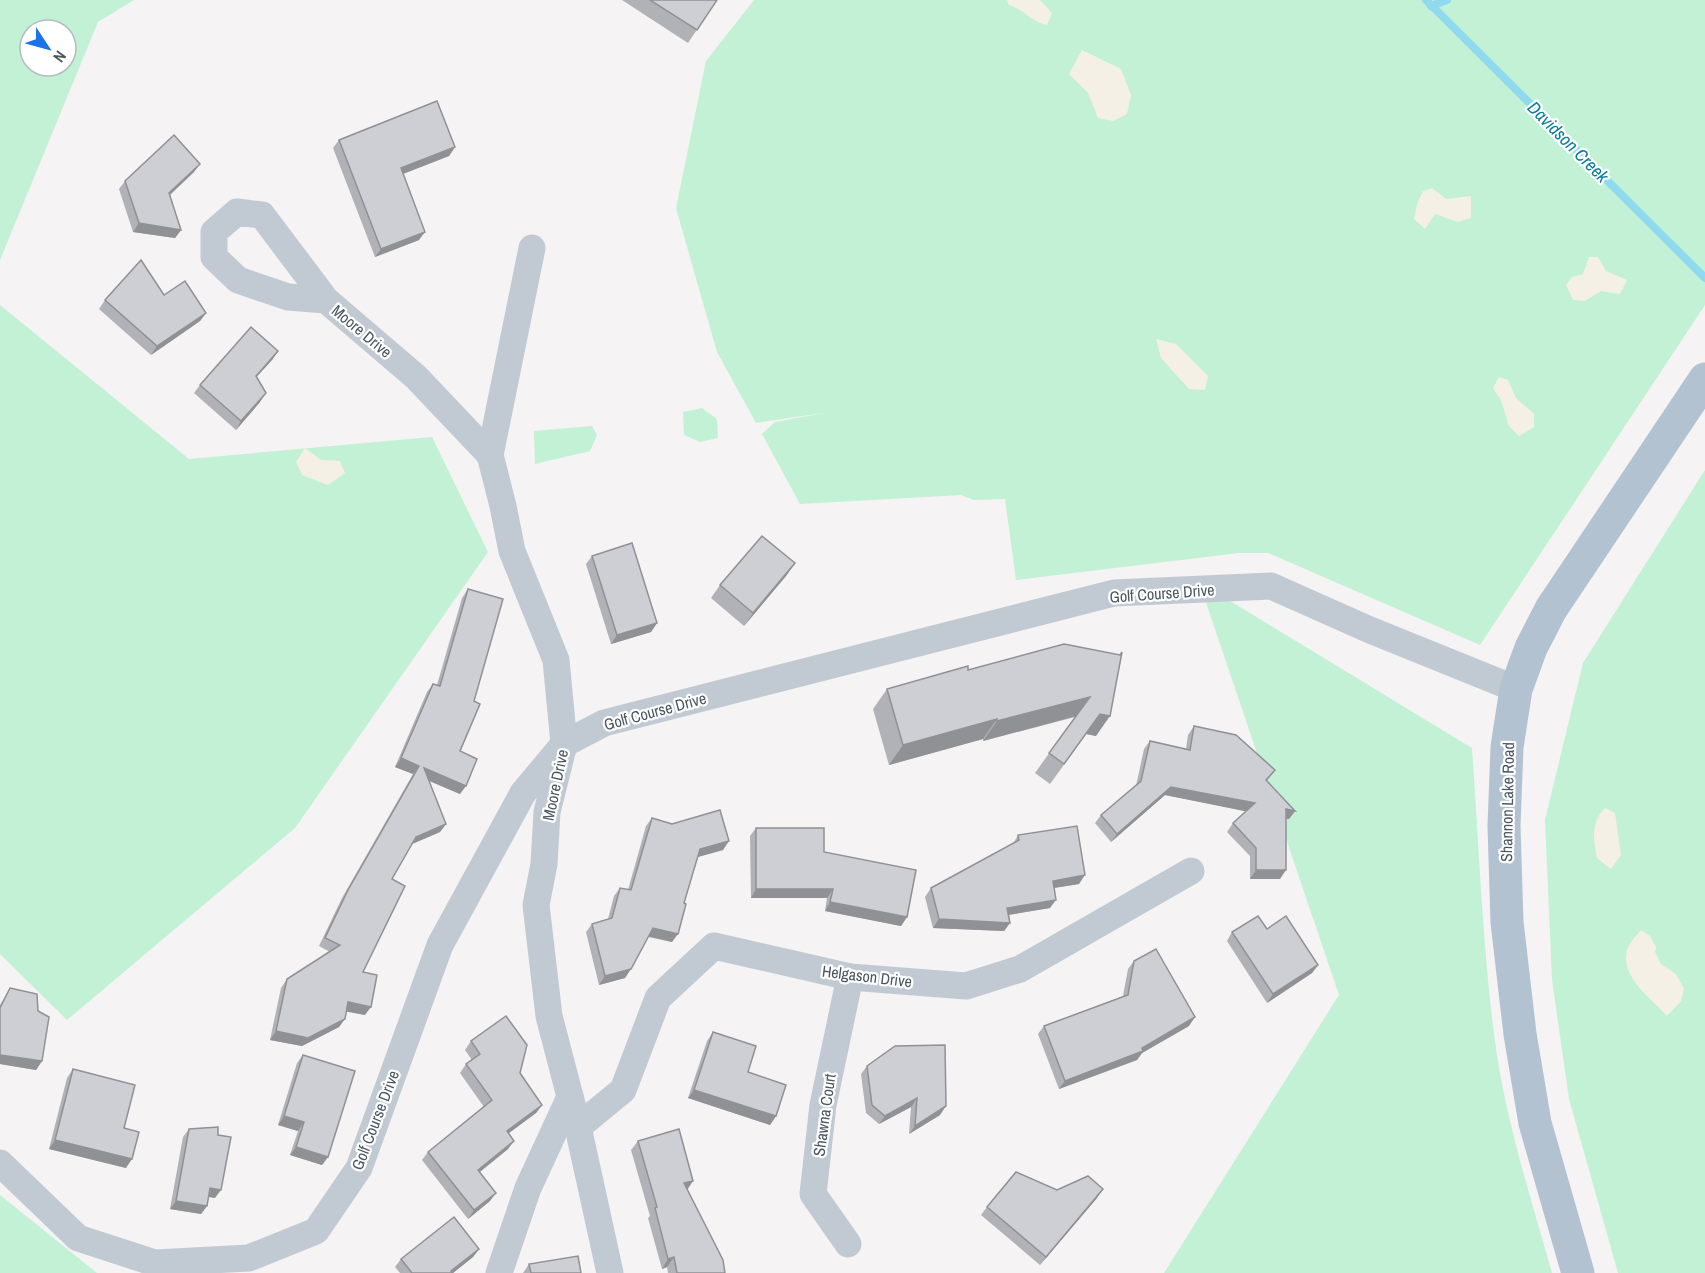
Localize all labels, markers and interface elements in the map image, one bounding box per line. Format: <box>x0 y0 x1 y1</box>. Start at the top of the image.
north arrow <box>18 18 78 78</box>
text: N <box>48 47 72 67</box>
water label: Davidson Creek <box>1522 95 1615 188</box>
street label: Moore Drive <box>327 299 397 363</box>
street label: Golf Course Drive <box>1109 578 1215 608</box>
street label: Golf Course Drive <box>601 687 709 735</box>
street label: Shannon Lake Road <box>1495 742 1519 862</box>
street label: Moore Drive <box>537 747 573 823</box>
street label: Helgason Drive <box>821 960 913 992</box>
street label: Golf Course Drive <box>346 1067 404 1173</box>
street label: Shawna Court <box>807 1072 841 1158</box>

